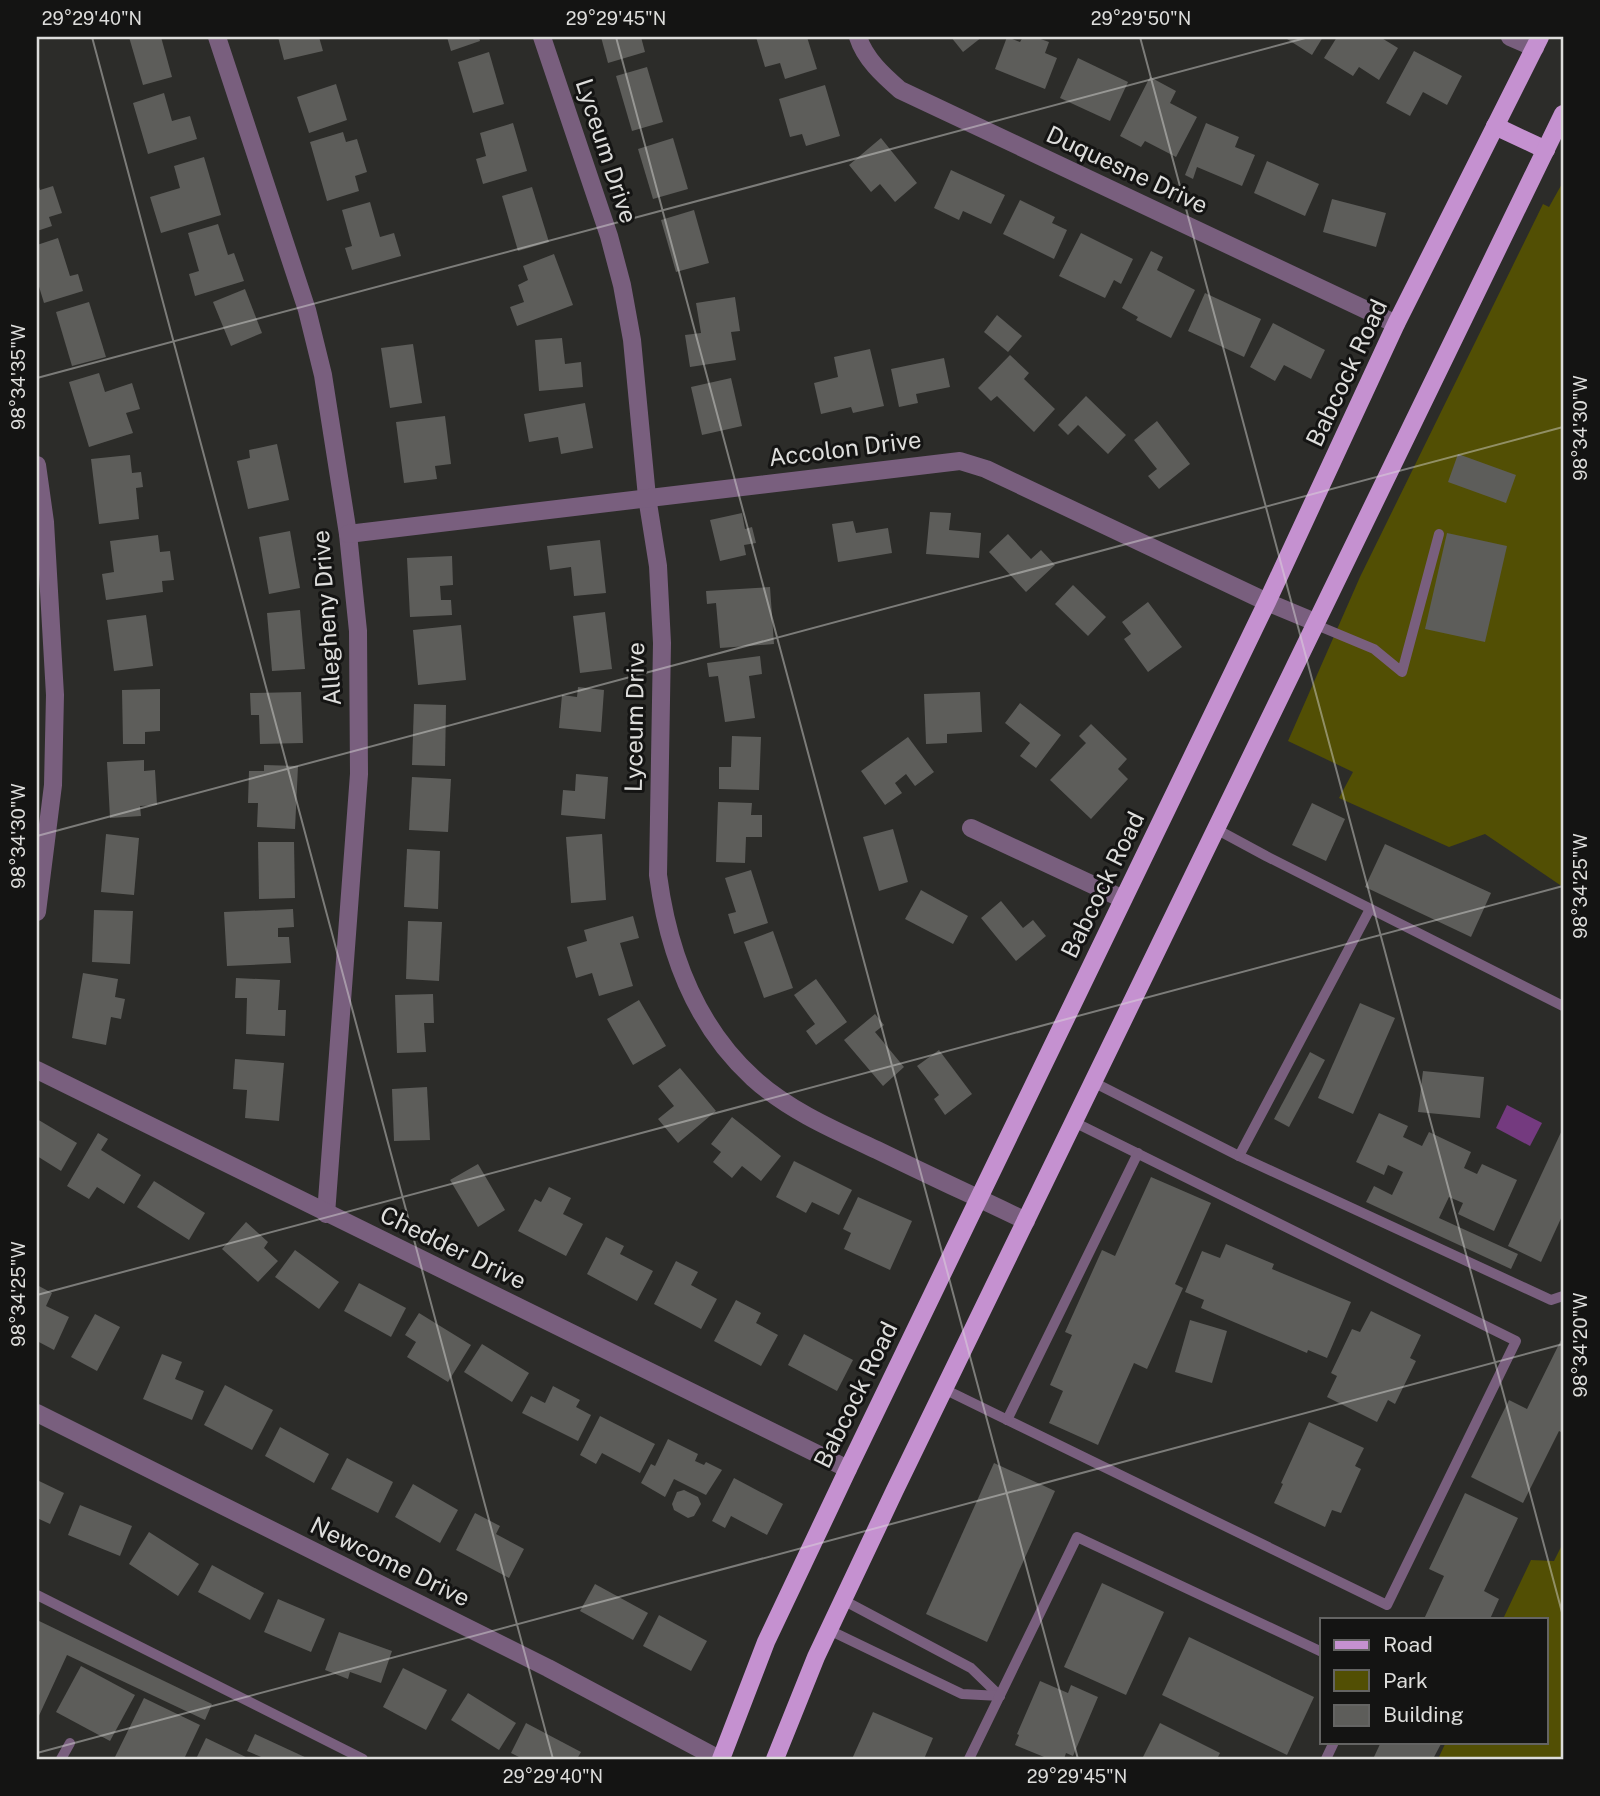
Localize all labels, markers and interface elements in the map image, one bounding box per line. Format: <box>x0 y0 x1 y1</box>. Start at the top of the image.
text: 29°29'40"N <box>42 8 142 29</box>
text: 29°29'45"N <box>566 8 666 29</box>
text: 29°29'50"N <box>1091 8 1191 29</box>
street label: Lyceum Drive <box>570 75 643 226</box>
street label: Duquesne Drive <box>1042 119 1213 219</box>
street label: Babcock Road <box>1300 294 1392 451</box>
text: 98°34'35"W <box>8 324 29 430</box>
text: 98°34'30"W <box>1570 375 1591 481</box>
street label: Accolon Drive <box>767 425 923 471</box>
street label: Allegheny Drive <box>306 529 346 707</box>
street label: Lyceum Drive <box>619 642 649 792</box>
text: 98°34'30"W <box>8 783 29 889</box>
street label: Babcock Road <box>1055 807 1150 962</box>
text: 98°34'25"W <box>1570 833 1591 939</box>
street label: Chedder Drive <box>376 1200 531 1295</box>
text: 98°34'25"W <box>8 1241 29 1347</box>
text: 98°34'20"W <box>1570 1293 1591 1397</box>
street label: Babcock Road <box>808 1317 903 1472</box>
street label: Newcome Drive <box>306 1510 475 1612</box>
legend <box>1320 1618 1548 1744</box>
text: Road <box>1383 1632 1433 1657</box>
text: Park <box>1383 1668 1428 1693</box>
text: Building <box>1383 1702 1464 1727</box>
text: 29°29'40"N <box>503 1766 603 1787</box>
text: 29°29'45"N <box>1027 1766 1127 1787</box>

